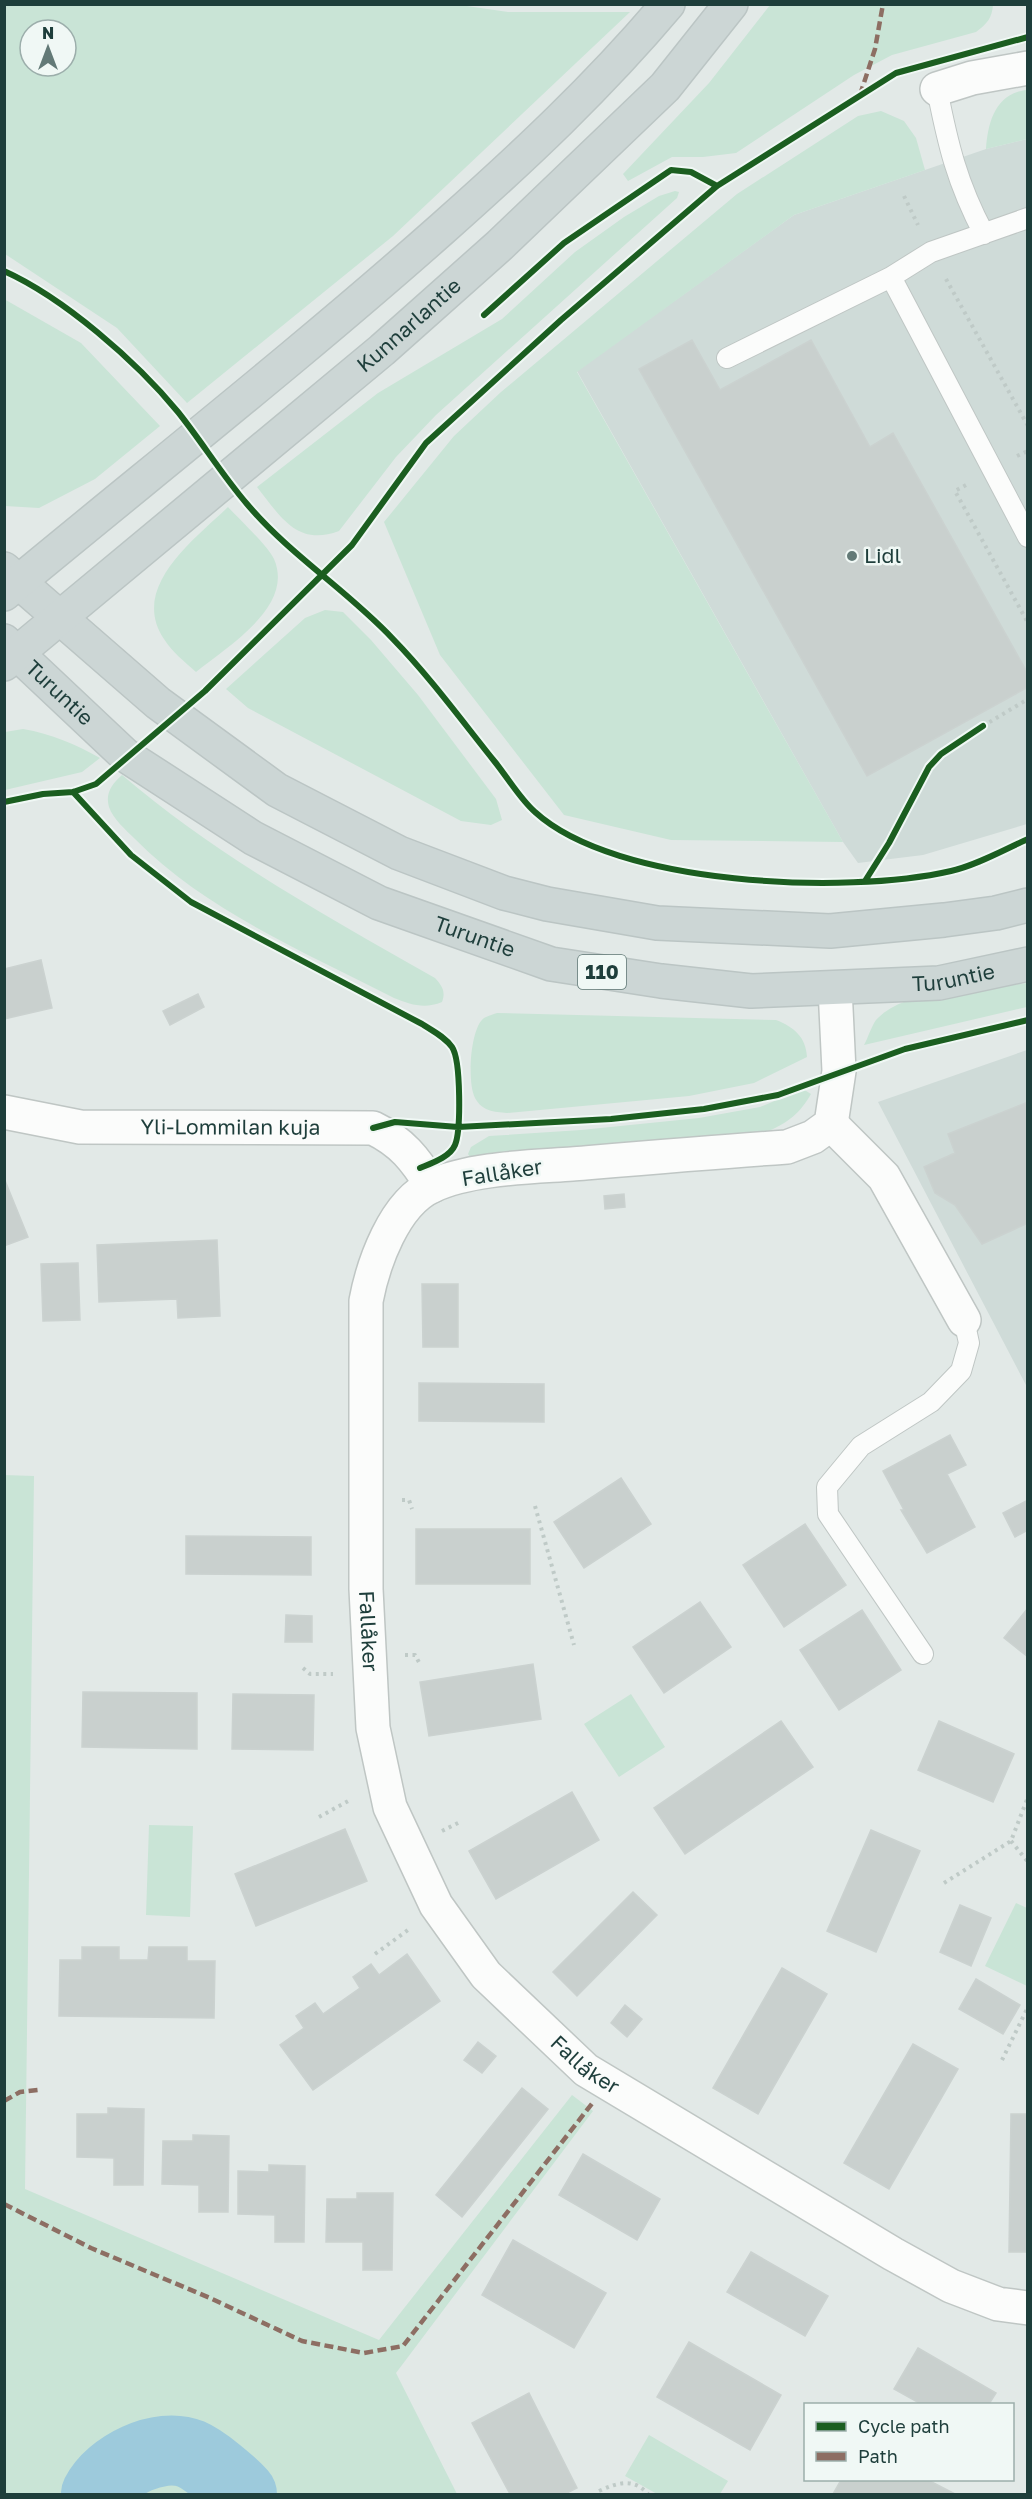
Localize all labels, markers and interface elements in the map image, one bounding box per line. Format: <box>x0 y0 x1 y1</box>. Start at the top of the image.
north arrow <box>18 18 78 78</box>
text: N <box>42 23 54 43</box>
street label: Kunnarlantie <box>351 272 466 377</box>
place label: Lidl <box>864 542 901 568</box>
marker: Lidl <box>845 549 859 563</box>
street label: Turuntie <box>21 654 99 731</box>
street label: Turuntie <box>431 910 519 962</box>
road number: 110 <box>578 955 626 989</box>
street label: Turuntie <box>911 957 997 996</box>
street label: Yli-Lommilan kuja <box>141 1113 321 1140</box>
street label: Fallåker <box>460 1153 544 1191</box>
street label: Fallåker <box>354 1590 384 1672</box>
street label: Fallåker <box>545 2029 625 2099</box>
legend <box>804 2403 1014 2481</box>
text: Cycle path <box>858 2415 950 2437</box>
text: Path <box>858 2445 898 2467</box>

